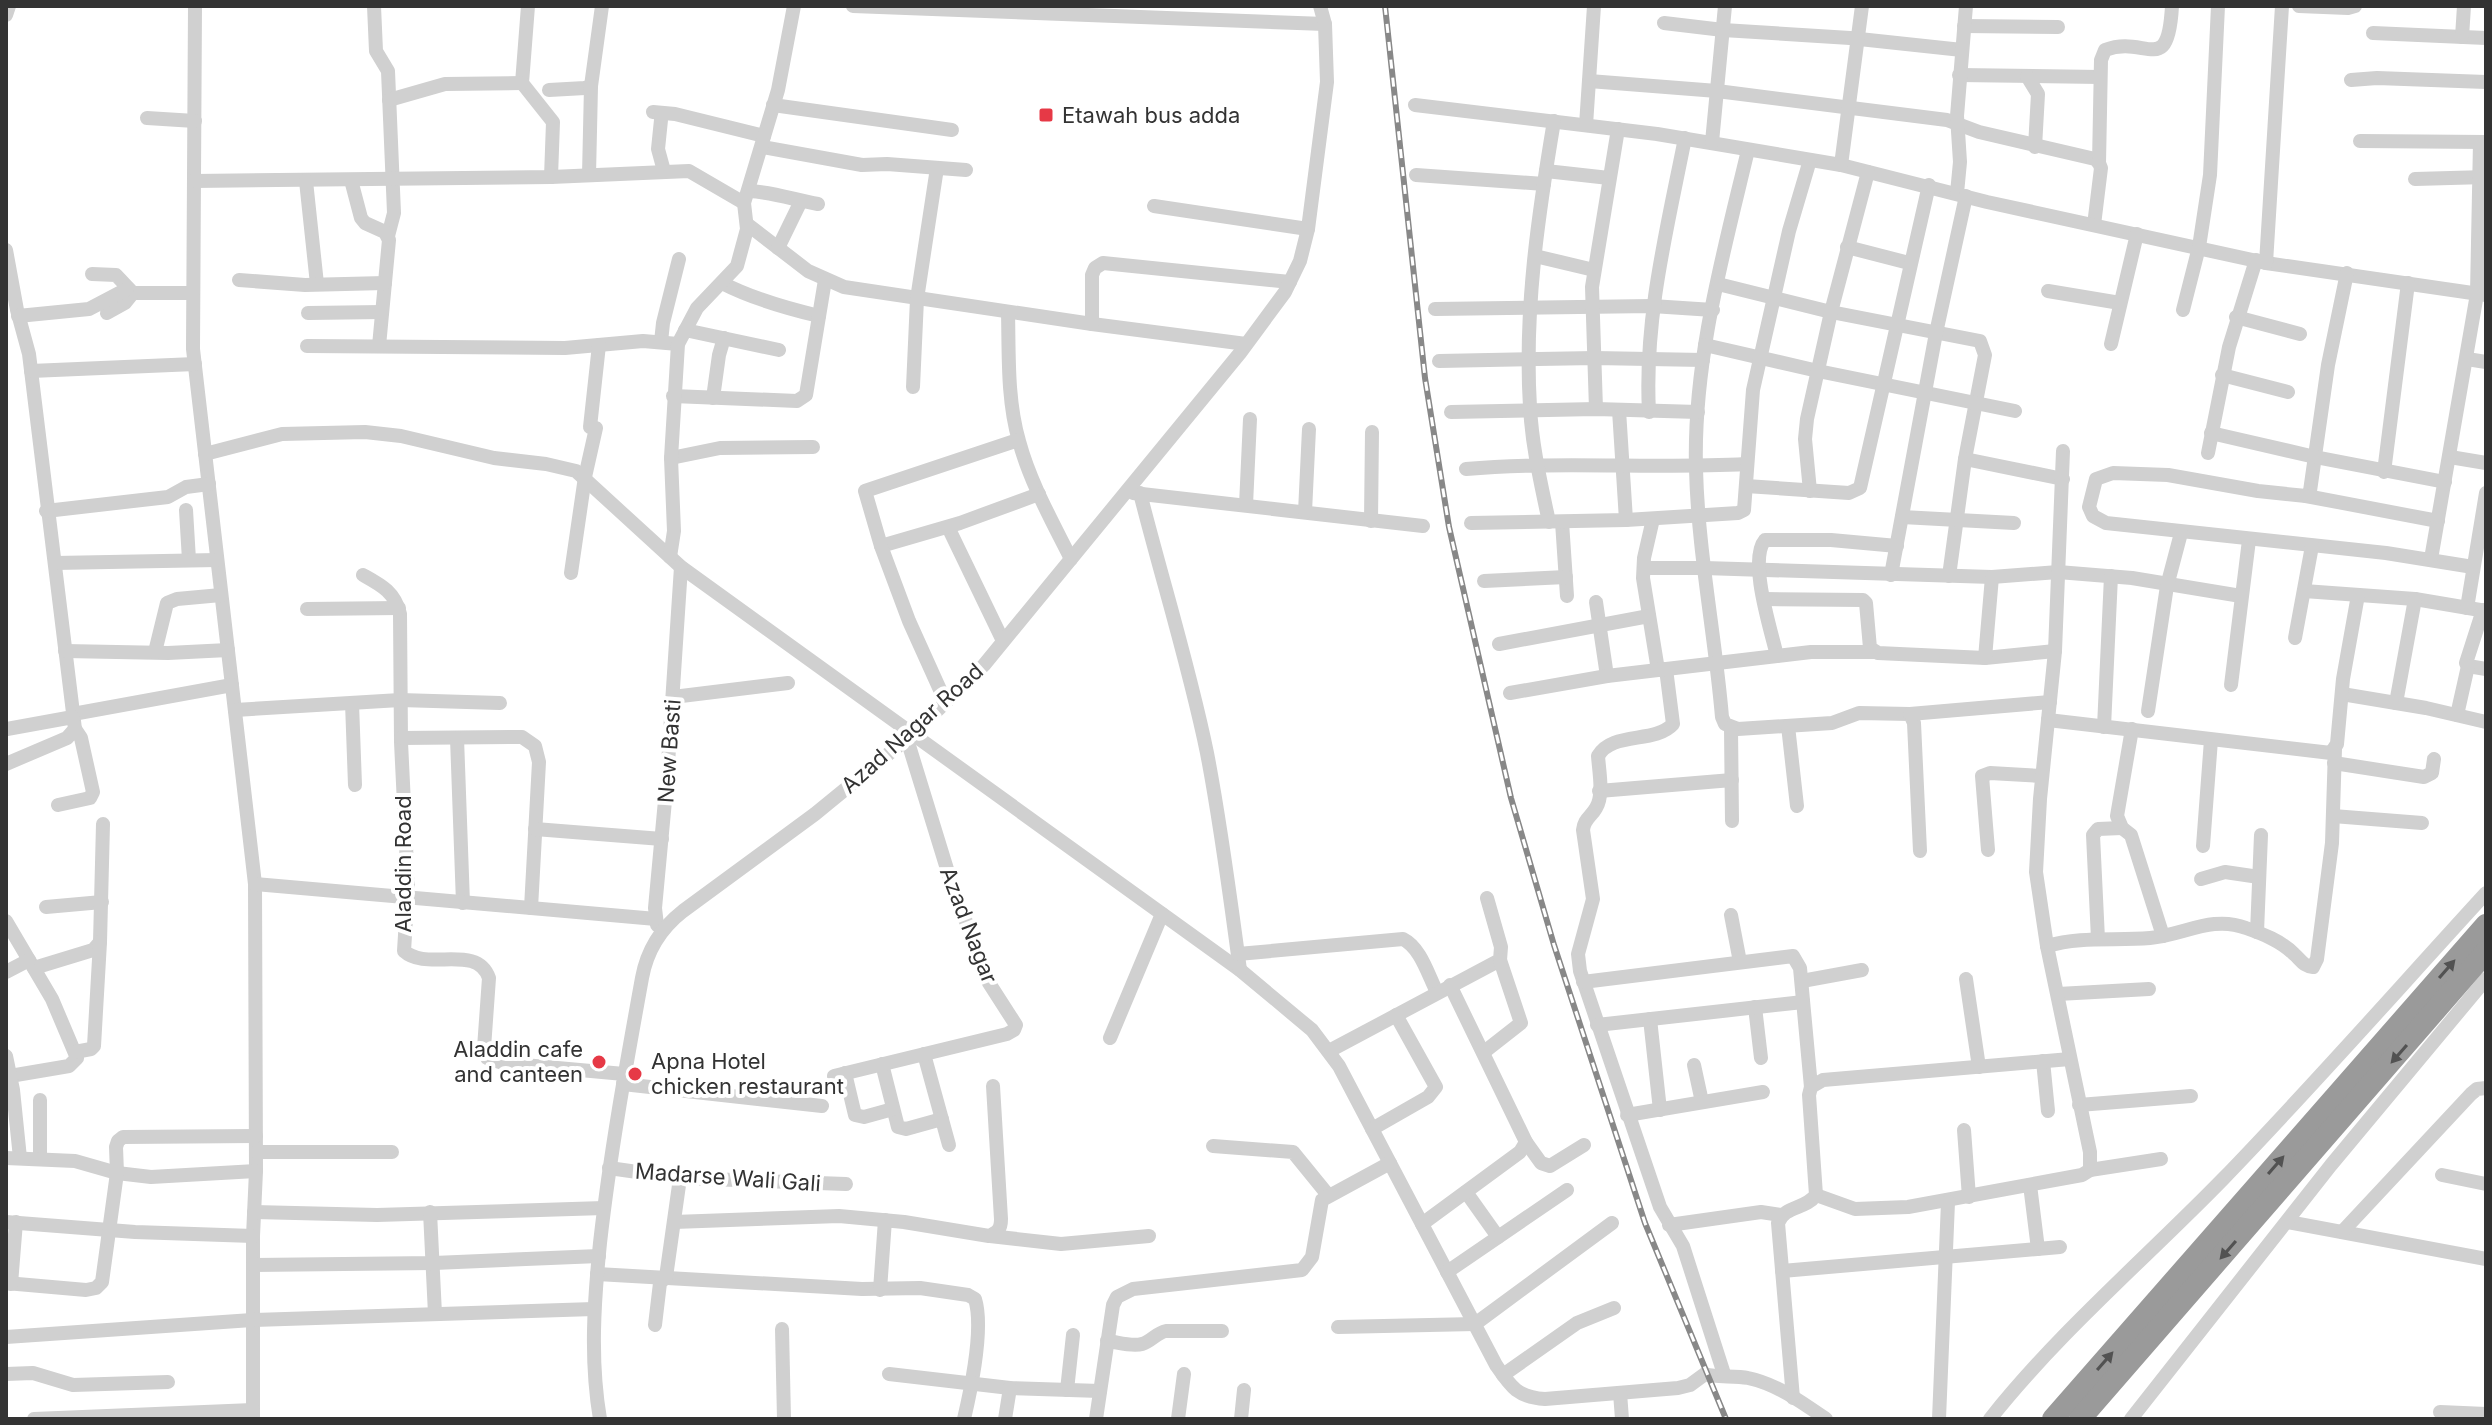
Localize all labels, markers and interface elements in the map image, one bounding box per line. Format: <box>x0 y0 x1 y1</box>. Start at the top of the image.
place label: Etawah bus adda <box>1062 102 1240 128</box>
marker: Etawah bus adda <box>1037 106 1055 124</box>
street label: Azad Nagar Road <box>836 658 988 798</box>
street label: New Basti <box>652 698 686 804</box>
street label: Aladdin Road <box>390 795 416 933</box>
street label: Azad Nagar <box>935 863 1003 987</box>
one-way arrow <box>2438 959 2455 979</box>
place label: Aladdin cafe and canteen <box>453 1036 583 1087</box>
one-way arrow <box>2390 1044 2408 1064</box>
place label: Apna Hotel chicken restaurant <box>651 1048 844 1099</box>
marker: Aladdin cafe and canteen <box>590 1053 608 1071</box>
marker: Apna Hotel chicken restaurant <box>626 1065 644 1083</box>
one-way arrow <box>2267 1155 2284 1175</box>
street label: Madarse Wali Gali <box>634 1158 822 1196</box>
one-way arrow <box>2219 1240 2237 1259</box>
one-way arrow <box>2096 1351 2114 1370</box>

